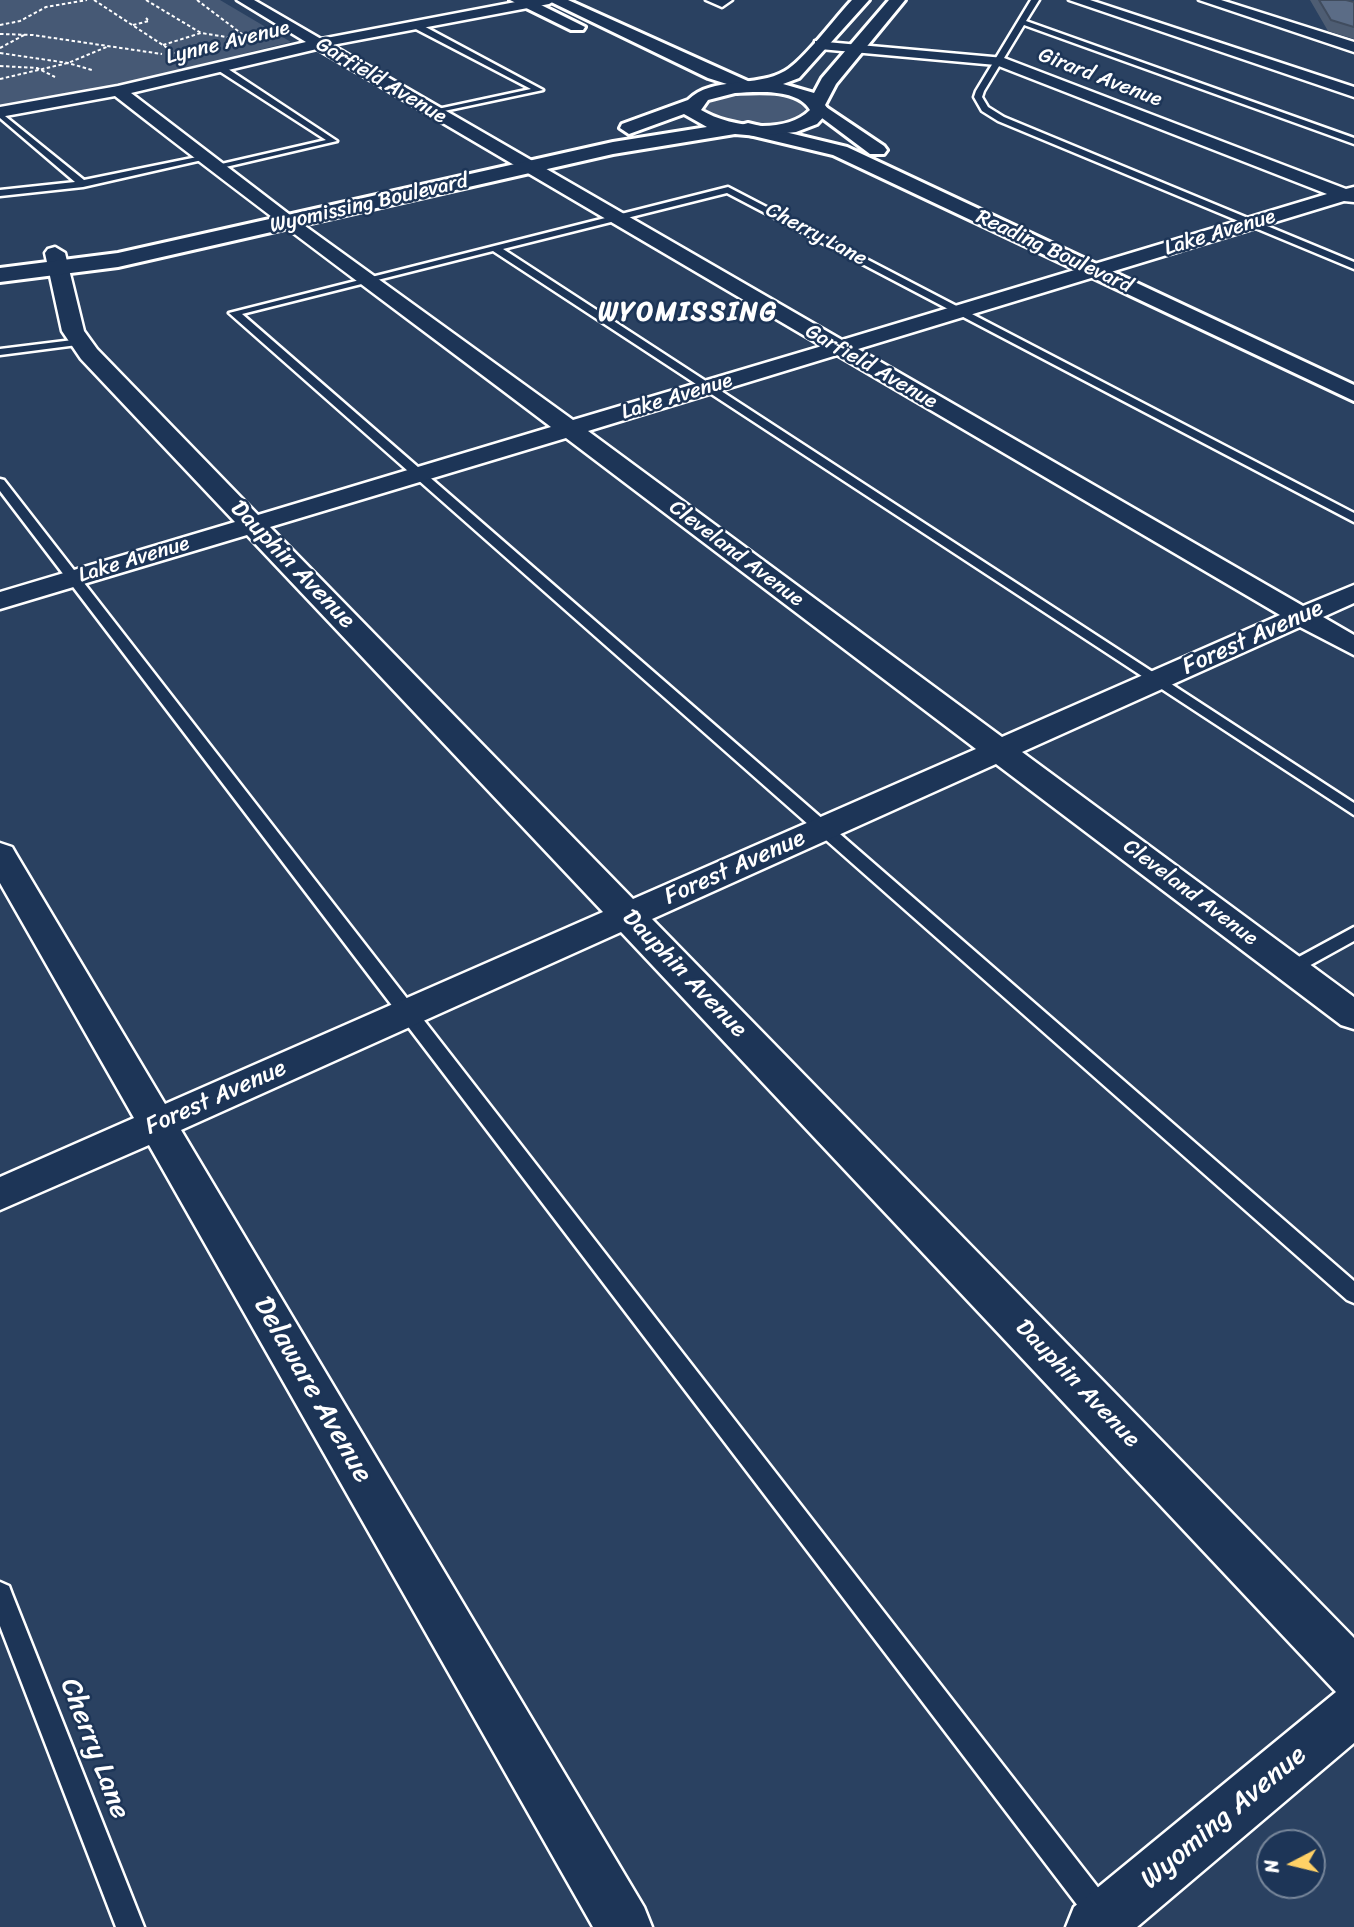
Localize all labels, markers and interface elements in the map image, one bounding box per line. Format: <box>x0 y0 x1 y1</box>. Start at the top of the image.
street label: Lynne Avenue <box>164 15 292 71</box>
street label: Garfield Avenue <box>311 32 451 130</box>
street label: Girard Avenue <box>1035 43 1165 113</box>
street label: Wyomissing Boulevard <box>268 169 470 239</box>
street label: Cherry Lane <box>761 198 871 272</box>
street label: Lake Avenue <box>1161 204 1279 262</box>
street label: Reading Boulevard <box>972 205 1136 299</box>
district label: WYOMISSING <box>602 297 774 329</box>
street label: Garfield Avenue <box>801 319 941 415</box>
street label: Lake Avenue <box>618 368 736 426</box>
street label: Dauphin Avenue <box>224 495 360 635</box>
street label: Cleveland Avenue <box>664 495 808 613</box>
street label: Lake Avenue <box>75 531 193 589</box>
street label: Forest Avenue <box>1178 594 1328 682</box>
street label: Forest Avenue <box>660 824 810 912</box>
street label: Cleveland Avenue <box>1118 834 1262 952</box>
street label: Dauphin Avenue <box>616 904 752 1044</box>
street label: Forest Avenue <box>141 1054 291 1142</box>
street label: Delaware Avenue <box>245 1291 379 1489</box>
street label: Dauphin Avenue <box>1009 1314 1145 1454</box>
street label: Cherry Lane <box>52 1674 136 1824</box>
street label: Wyoming Avenue <box>1134 1739 1314 1897</box>
north arrow <box>1256 1829 1326 1899</box>
text: N <box>1254 1858 1289 1875</box>

